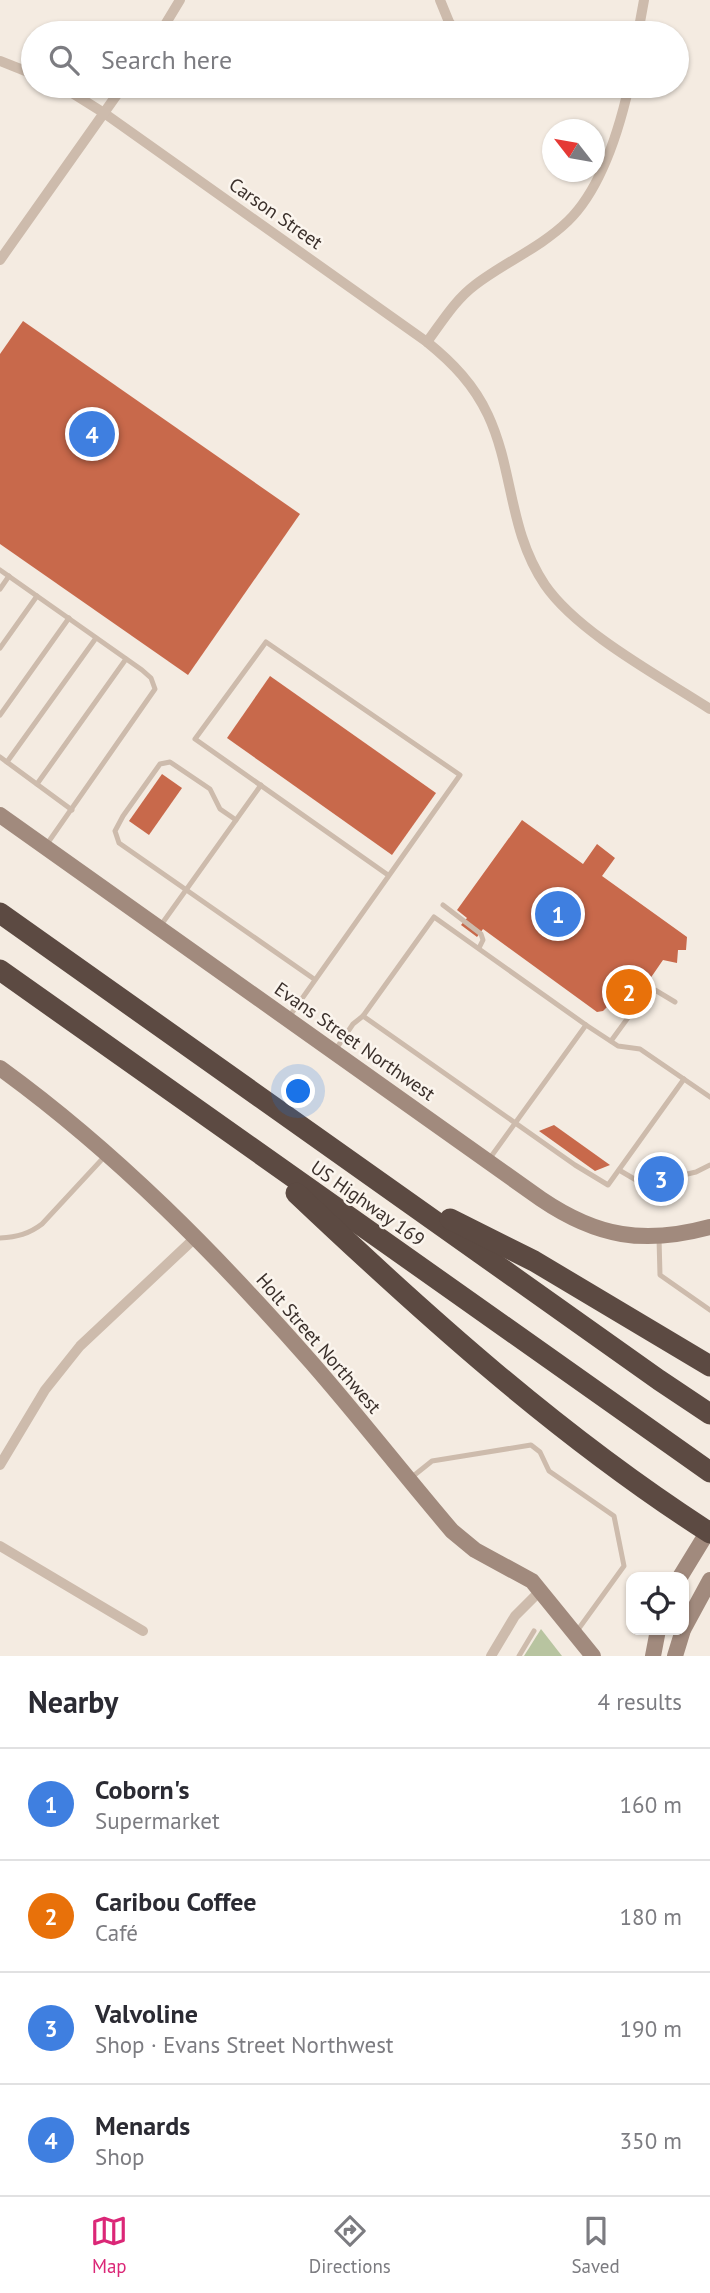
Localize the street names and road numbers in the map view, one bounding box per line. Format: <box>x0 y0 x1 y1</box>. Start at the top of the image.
street label: Carson Street <box>225 172 328 254</box>
street label: Evans Street Northwest <box>270 977 440 1106</box>
street label: US Highway 169 <box>306 1155 430 1251</box>
street label: Holt Street Northwest <box>251 1268 387 1419</box>

